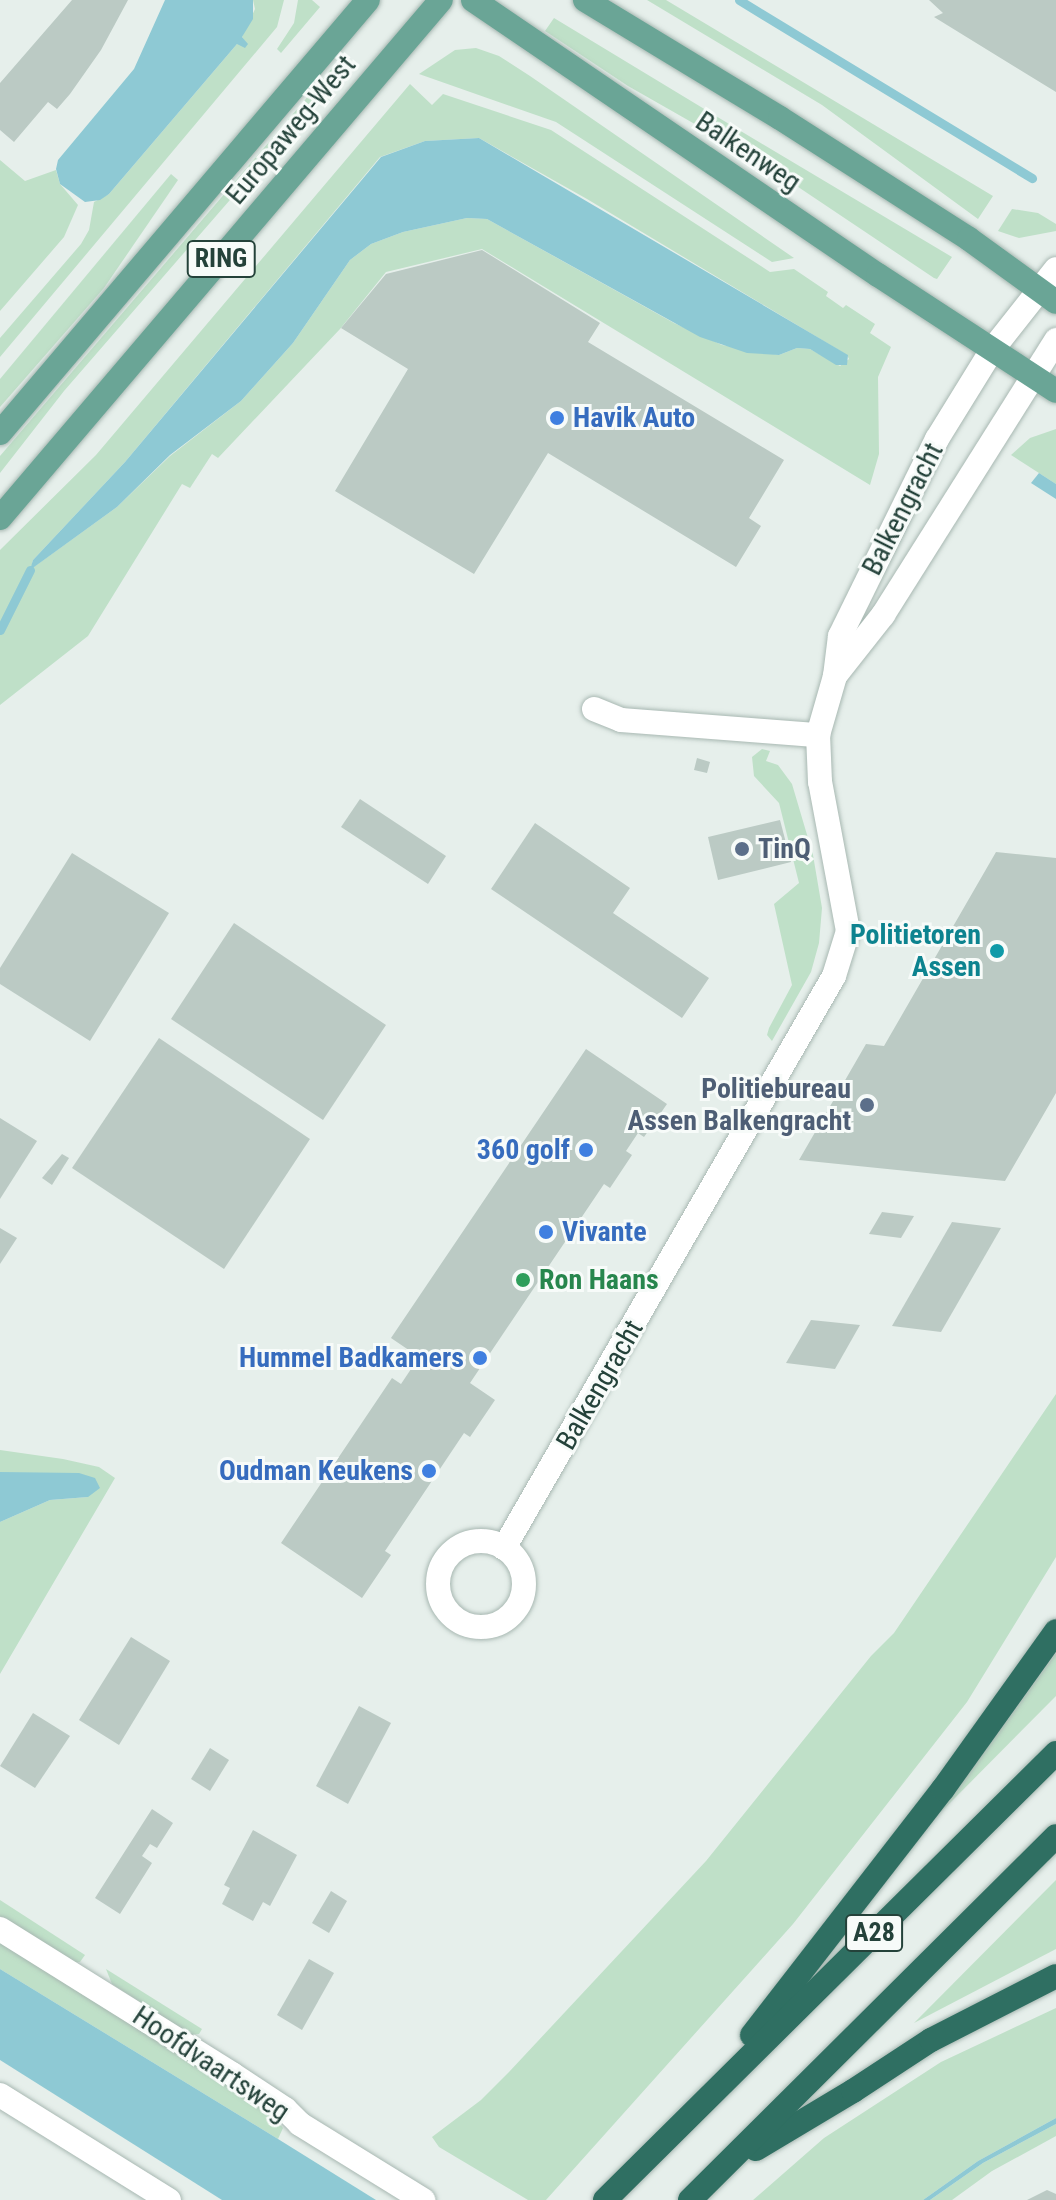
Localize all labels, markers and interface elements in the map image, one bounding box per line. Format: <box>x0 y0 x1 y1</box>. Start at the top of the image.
street label: Europaweg-West <box>219 49 363 211</box>
street label: Balkenweg <box>689 105 807 199</box>
road number: RING <box>185 237 257 281</box>
place label: Havik Auto <box>573 401 695 435</box>
marker: Havik Auto <box>548 409 566 427</box>
street label: Balkengracht <box>855 437 951 581</box>
place label: TinQ <box>758 832 811 866</box>
marker: TinQ <box>733 840 751 858</box>
place label: Politietoren Assen <box>850 918 981 984</box>
marker: Politietoren Assen <box>988 942 1006 960</box>
place label: Politiebureau Assen Balkengracht <box>628 1072 851 1138</box>
marker: Politiebureau Assen Balkengracht <box>858 1096 876 1114</box>
place label: 360 golf <box>477 1133 570 1167</box>
marker: 360 golf <box>577 1141 595 1159</box>
place label: Vivante <box>562 1215 647 1249</box>
marker: Vivante <box>537 1223 555 1241</box>
place label: Ron Haans <box>539 1263 659 1297</box>
marker: Ron Haans <box>514 1271 532 1289</box>
street label: Balkengracht <box>549 1314 651 1456</box>
place label: Hummel Badkamers <box>239 1341 464 1375</box>
marker: Hummel Badkamers <box>471 1349 489 1367</box>
place label: Oudman Keukens <box>219 1454 413 1488</box>
marker: Oudman Keukens <box>420 1462 438 1480</box>
road number: A28 <box>844 1911 904 1955</box>
street label: Hoofdvaartsweg <box>126 1999 296 2129</box>

